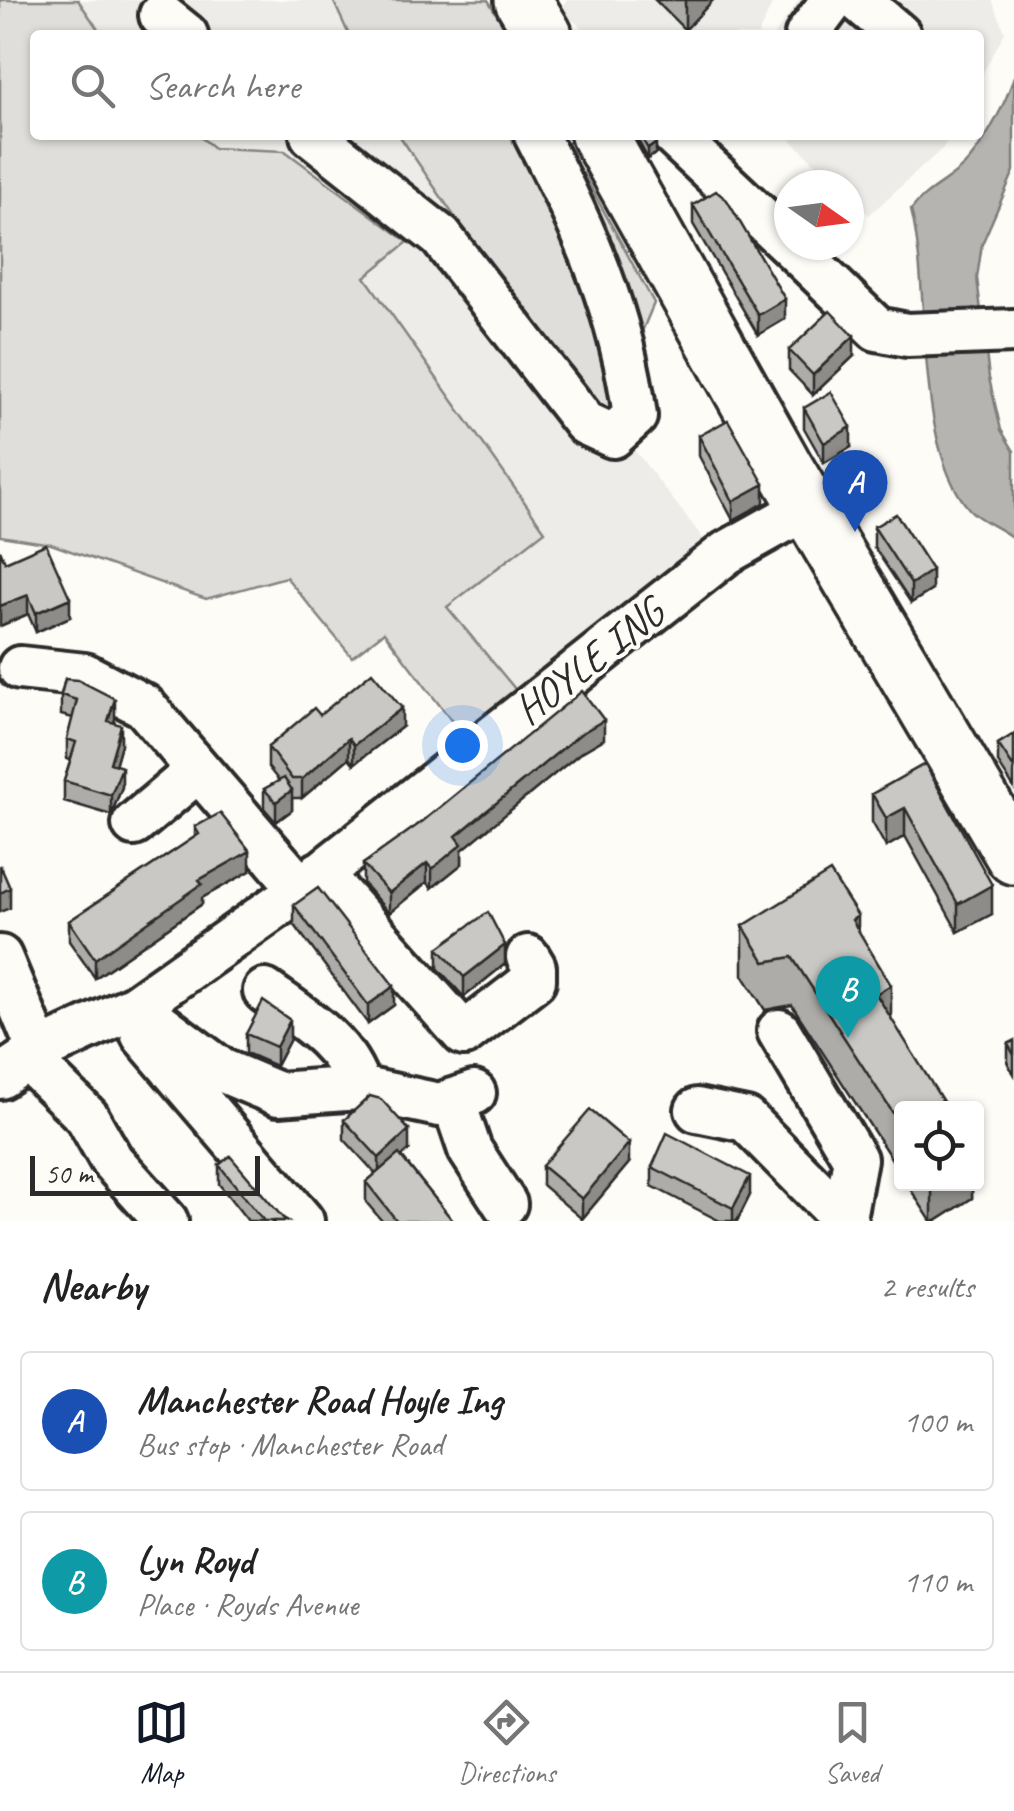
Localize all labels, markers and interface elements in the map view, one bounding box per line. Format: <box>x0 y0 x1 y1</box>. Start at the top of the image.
search box <box>30 30 984 140</box>
icon: search <box>65 58 120 113</box>
text: Search here <box>145 62 300 109</box>
north arrow <box>774 170 864 260</box>
pin: A <box>822 450 888 532</box>
street label: HOYLE ING <box>503 583 678 736</box>
your location <box>437 720 488 771</box>
pin: B <box>816 956 880 1038</box>
map controls <box>894 1101 984 1191</box>
button: locate <box>894 1101 984 1191</box>
scale bar <box>30 1151 260 1196</box>
text: 50 m <box>45 1156 93 1191</box>
text: Nearby <box>40 1260 146 1313</box>
text: 2 results <box>880 1266 974 1307</box>
text: Manchester Road Hoyle Ing <box>137 1377 502 1424</box>
text: A <box>66 1401 83 1442</box>
text: 100 m <box>903 1401 972 1442</box>
text: Bus stop · Manchester Road <box>137 1424 443 1465</box>
text: Lyn Royd <box>137 1537 253 1584</box>
text: B <box>66 1561 83 1602</box>
text: 110 m <box>903 1561 972 1602</box>
text: Place · Royds Avenue <box>137 1584 358 1625</box>
tab: Map <box>134 1695 189 1790</box>
tab: Directions <box>458 1695 556 1790</box>
tab: Saved <box>825 1695 880 1790</box>

